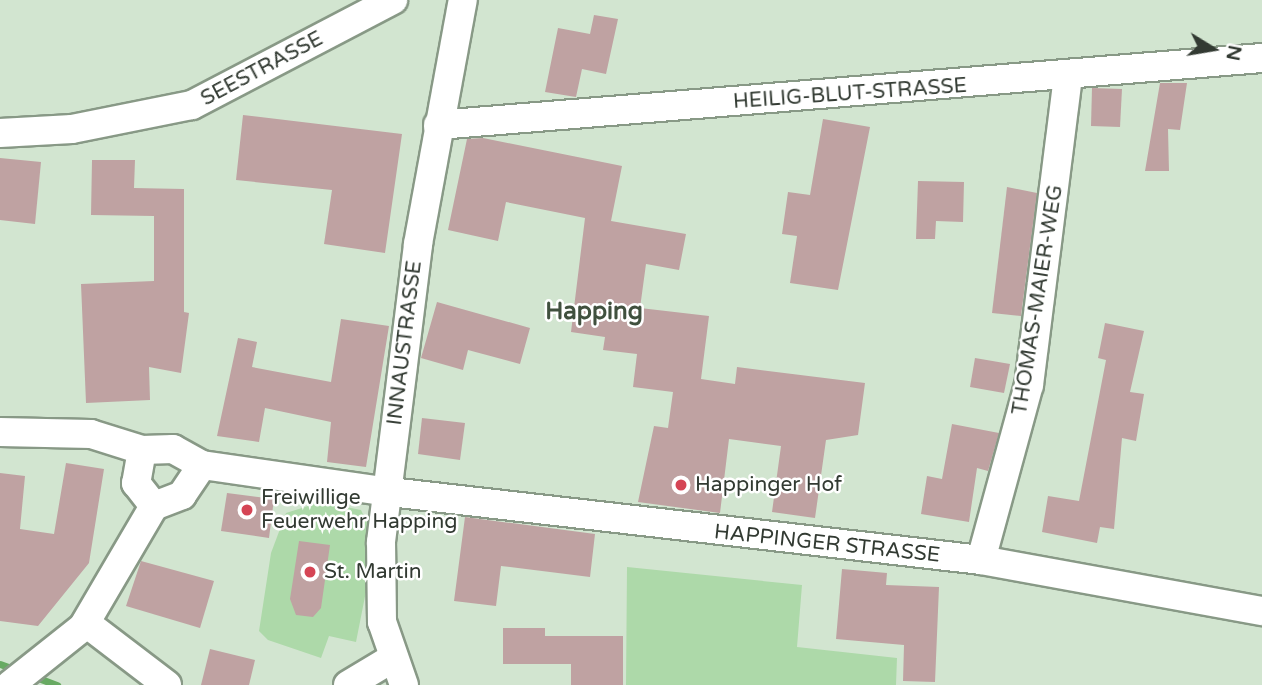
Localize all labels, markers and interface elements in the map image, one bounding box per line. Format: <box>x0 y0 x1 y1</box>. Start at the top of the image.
north arrow <box>1178 14 1248 84</box>
street label: SEESTRASSE <box>197 26 327 112</box>
text: N <box>1221 43 1246 63</box>
street label: HEILIG-BLUT-STRASSE <box>732 73 968 115</box>
street label: THOMAS-MAIER-WEG <box>1007 183 1069 417</box>
street label: INNAUSTRASSE <box>382 259 428 427</box>
district label: Happing <box>545 298 643 326</box>
place label: Happinger Hof <box>695 472 842 498</box>
marker: Happinger Hof <box>673 477 689 493</box>
place label: Freiwillige Feuerwehr Happing <box>261 485 458 535</box>
marker: Freiwillige Feuerwehr Happing <box>239 502 255 518</box>
street label: HAPPINGER STRASSE <box>713 520 941 568</box>
place label: St. Martin <box>324 559 422 585</box>
marker: St. Martin <box>302 564 318 580</box>

